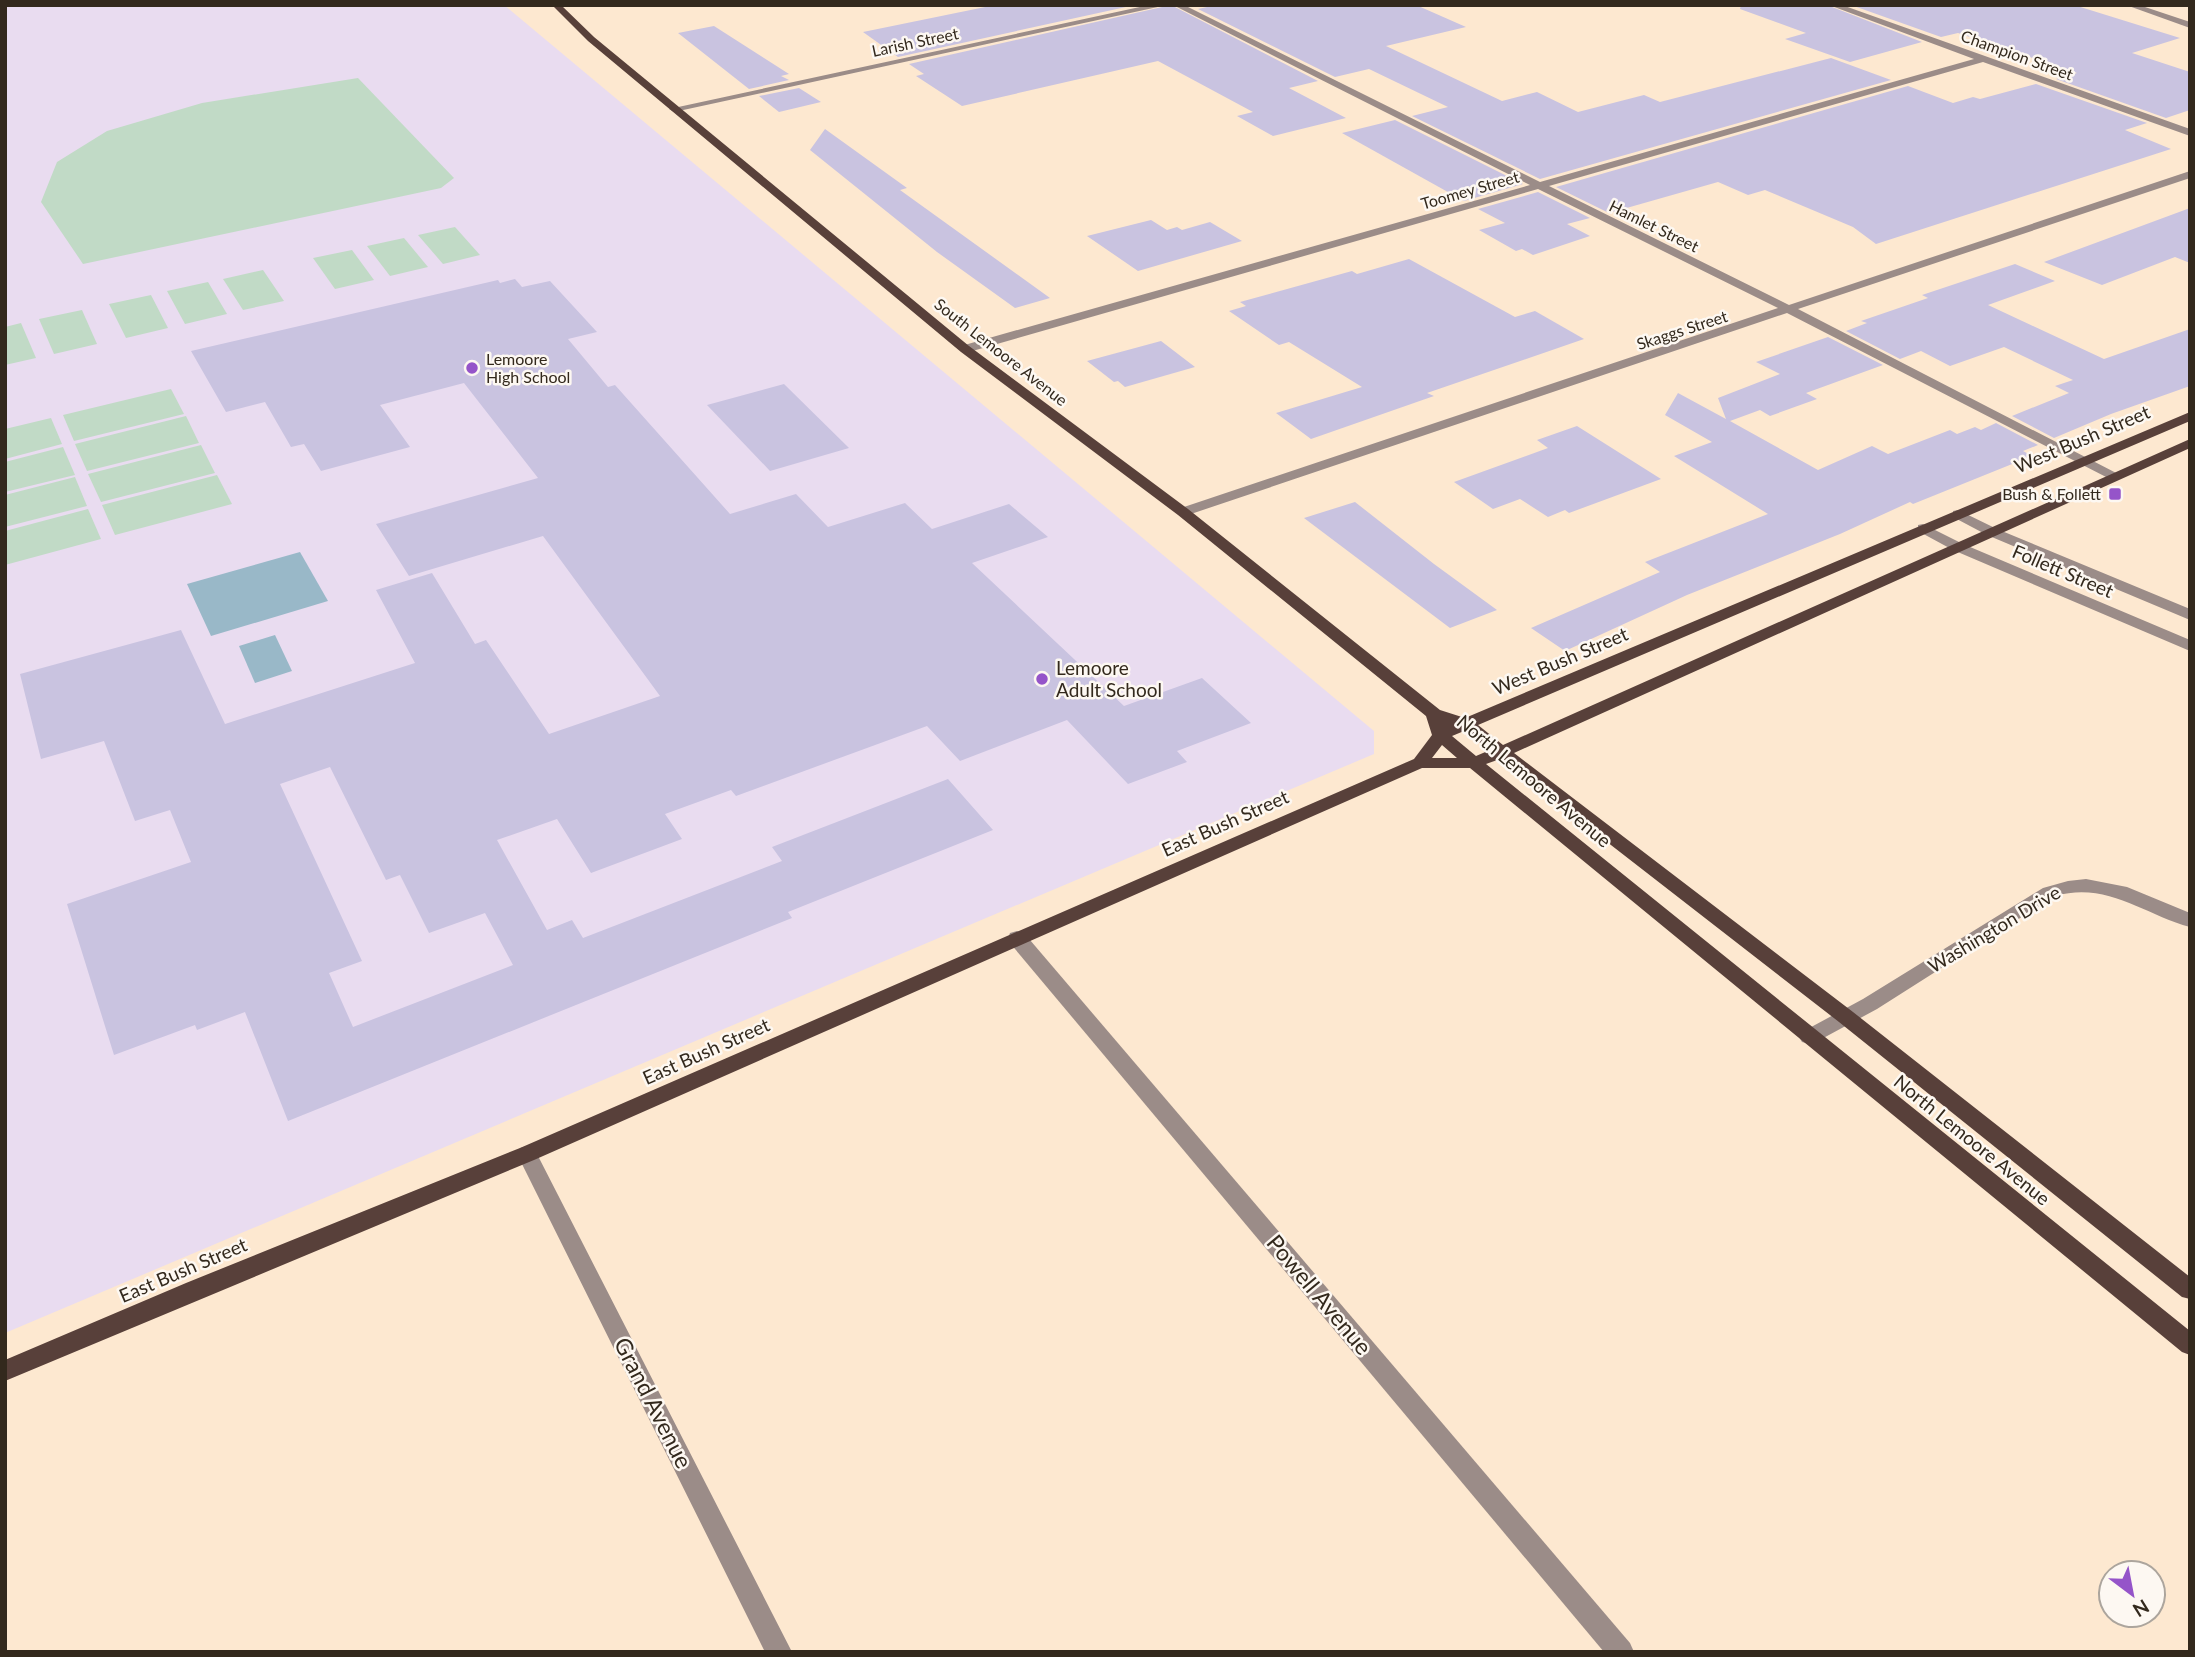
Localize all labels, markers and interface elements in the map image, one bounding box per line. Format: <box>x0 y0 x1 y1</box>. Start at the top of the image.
street label: Larish Street <box>870 23 960 60</box>
street label: Champion Street <box>1959 25 2076 84</box>
street label: Toomey Street <box>1419 166 1521 213</box>
street label: Hamlet Street <box>1606 196 1702 256</box>
street label: South Lemoore Avenue <box>931 294 1071 409</box>
street label: Skaggs Street <box>1634 306 1730 353</box>
place label: Lemoore High School <box>486 349 570 386</box>
marker: Lemoore High School <box>464 360 480 376</box>
street label: West Bush Street <box>2011 400 2153 477</box>
place label: Bush & Follett <box>2002 484 2101 503</box>
marker: Bush & Follett <box>2107 486 2123 502</box>
street label: Follett Street <box>2009 539 2117 602</box>
street label: West Bush Street <box>1489 622 1631 699</box>
place label: Lemoore Adult School <box>1056 656 1162 701</box>
marker: Lemoore Adult School <box>1034 671 1050 687</box>
street label: North Lemoore Avenue <box>1453 709 1616 852</box>
street label: East Bush Street <box>1158 784 1292 861</box>
street label: Washington Drive <box>1923 880 2064 977</box>
street label: East Bush Street <box>639 1012 773 1089</box>
street label: North Lemoore Avenue <box>1890 1070 2055 1210</box>
street label: Powell Avenue <box>1261 1229 1378 1360</box>
street label: East Bush Street <box>115 1232 250 1307</box>
street label: Grand Avenue <box>609 1332 699 1473</box>
north arrow <box>2097 1559 2167 1629</box>
text: N <box>2129 1595 2154 1622</box>

